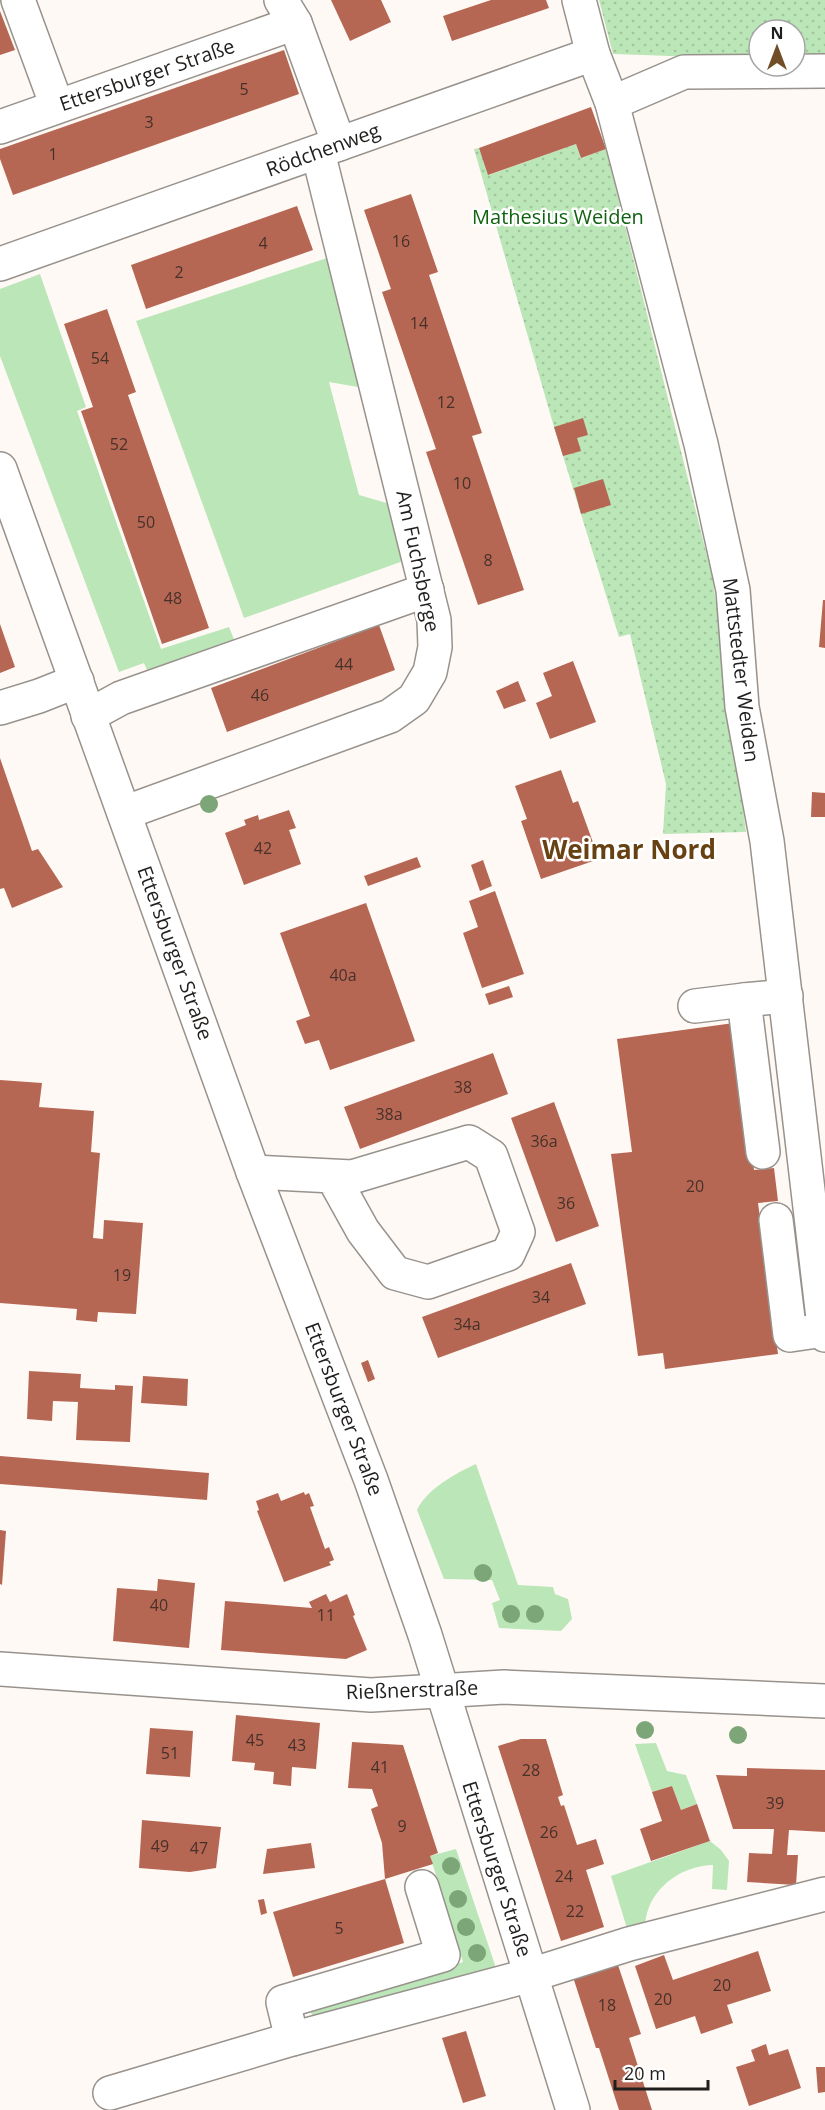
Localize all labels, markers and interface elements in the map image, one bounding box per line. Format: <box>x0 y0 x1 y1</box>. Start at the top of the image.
north arrow <box>747 18 807 78</box>
text: N <box>770 22 784 44</box>
street label: Ettersburger Straße <box>56 32 238 117</box>
house number: 5 <box>239 78 249 100</box>
house number: 3 <box>144 111 154 133</box>
street label: Rödchenweg <box>262 116 384 183</box>
house number: 1 <box>48 143 58 165</box>
park label: Mathesius Weiden <box>472 203 644 230</box>
house number: 16 <box>392 230 410 252</box>
house number: 4 <box>258 232 268 254</box>
house number: 2 <box>174 261 184 283</box>
house number: 14 <box>410 312 428 334</box>
house number: 54 <box>91 347 109 369</box>
house number: 12 <box>437 391 455 413</box>
house number: 52 <box>110 433 128 455</box>
house number: 10 <box>453 472 471 494</box>
street label: Am Fuchsberge <box>390 488 447 634</box>
house number: 50 <box>137 511 155 533</box>
house number: 8 <box>483 549 493 571</box>
street label: Mattstedter Weiden <box>717 576 766 764</box>
house number: 48 <box>164 587 182 609</box>
house number: 44 <box>335 653 353 675</box>
house number: 46 <box>251 684 269 706</box>
district label: Weimar Nord <box>542 831 716 867</box>
house number: 42 <box>254 837 272 859</box>
street label: Ettersburger Straße <box>131 862 220 1044</box>
house number: 40a <box>329 964 357 986</box>
house number: 38 <box>454 1076 472 1098</box>
house number: 38a <box>375 1103 403 1125</box>
house number: 36a <box>530 1130 558 1152</box>
house number: 20 <box>686 1175 704 1197</box>
house number: 36 <box>557 1192 575 1214</box>
house number: 19 <box>113 1264 131 1286</box>
house number: 34 <box>532 1286 550 1308</box>
house number: 34a <box>453 1313 481 1335</box>
street label: Ettersburger Straße <box>299 1318 390 1499</box>
house number: 40 <box>150 1594 168 1616</box>
house number: 11 <box>317 1604 335 1626</box>
street label: Rießnerstraße <box>345 1674 479 1705</box>
house number: 45 <box>246 1729 264 1751</box>
house number: 43 <box>288 1734 306 1756</box>
house number: 51 <box>161 1742 179 1764</box>
house number: 41 <box>371 1756 389 1778</box>
house number: 28 <box>522 1759 540 1781</box>
street label: Ettersburger Straße <box>456 1777 539 1960</box>
house number: 39 <box>766 1792 784 1814</box>
house number: 9 <box>397 1815 407 1837</box>
house number: 26 <box>540 1821 558 1843</box>
house number: 49 <box>151 1835 169 1857</box>
house number: 47 <box>190 1837 208 1859</box>
house number: 24 <box>555 1865 573 1887</box>
house number: 22 <box>566 1900 584 1922</box>
house number: 5 <box>334 1917 344 1939</box>
house number: 20 <box>713 1974 731 1996</box>
house number: 20 <box>654 1988 672 2010</box>
house number: 18 <box>598 1994 616 2016</box>
scale bar <box>615 2053 708 2091</box>
text: 20 m <box>624 2061 666 2085</box>

